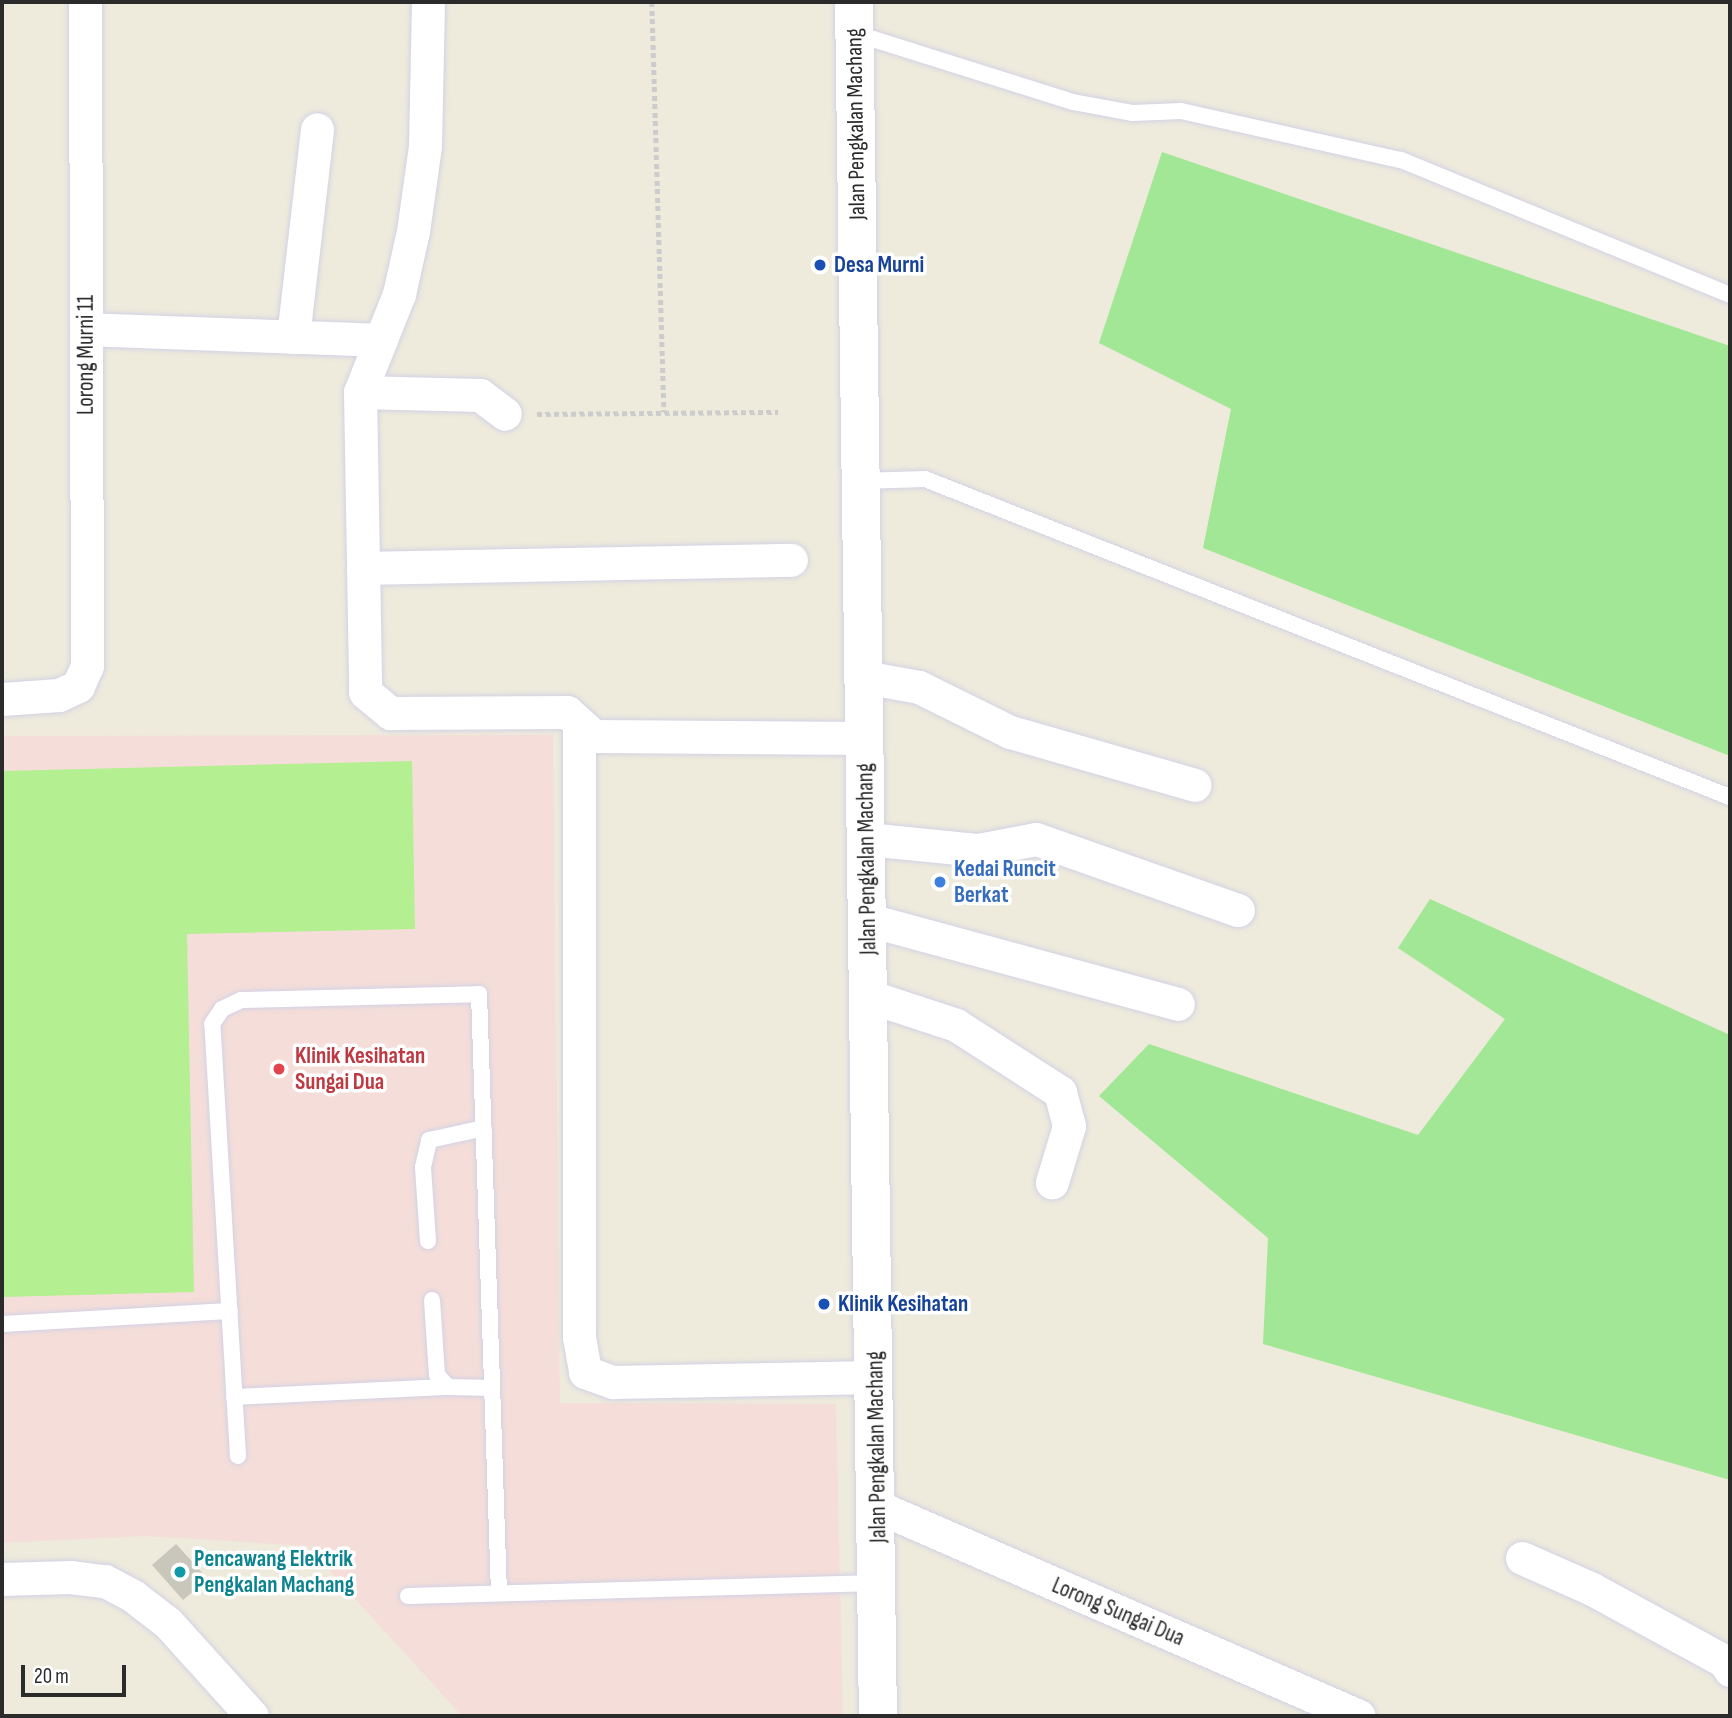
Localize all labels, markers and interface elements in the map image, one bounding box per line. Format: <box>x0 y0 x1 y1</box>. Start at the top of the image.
street label: Jalan Pengkalan Machang <box>841 28 871 220</box>
place label: Desa Murni <box>834 251 924 279</box>
marker: Desa Murni <box>812 257 828 273</box>
street label: Lorong Murni 11 <box>72 295 100 415</box>
street label: Jalan Pengkalan Machang <box>852 763 882 955</box>
place label: Kedai Runcit Berkat <box>954 855 1056 909</box>
marker: Kedai Runcit Berkat <box>932 874 948 890</box>
place label: Klinik Kesihatan Sungai Dua <box>295 1042 425 1096</box>
marker: Klinik Kesihatan Sungai Dua <box>269 1059 289 1079</box>
place label: Klinik Kesihatan <box>838 1290 968 1318</box>
marker: Klinik Kesihatan <box>816 1296 832 1312</box>
street label: Jalan Pengkalan Machang <box>862 1351 892 1543</box>
place label: Pencawang Elektrik Pengkalan Machang <box>194 1545 354 1599</box>
marker: Pencawang Elektrik Pengkalan Machang <box>172 1564 188 1580</box>
street label: Lorong Sungai Dua <box>1048 1572 1188 1652</box>
scale bar <box>24 1652 130 1696</box>
text: 20 m <box>34 1664 69 1689</box>

